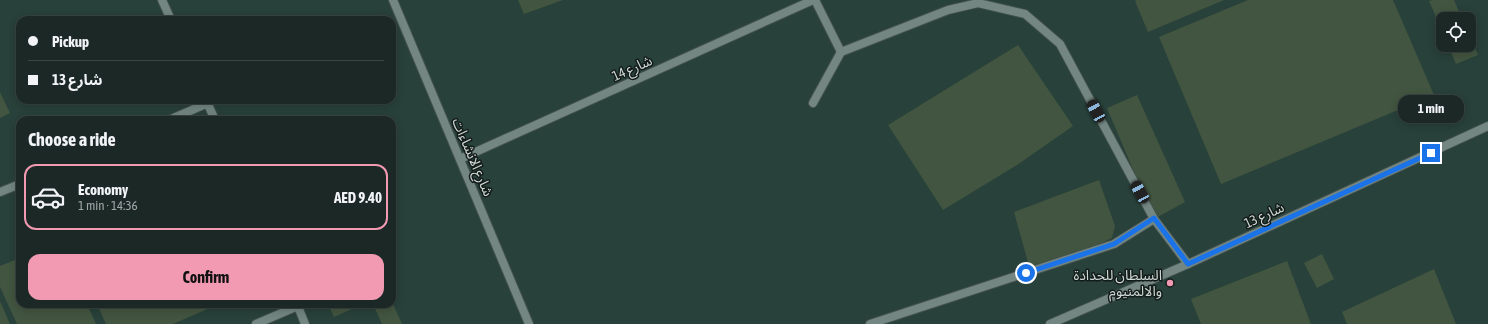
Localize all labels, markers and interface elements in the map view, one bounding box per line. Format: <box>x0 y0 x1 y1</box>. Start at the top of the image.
map controls <box>1436 12 1476 52</box>
button: locate <box>1436 12 1476 52</box>
text: Pickup <box>52 33 89 50</box>
street label: شارع 14 <box>609 52 656 87</box>
text: شارع 13 <box>52 71 103 88</box>
callout: 1 min <box>1398 95 1464 123</box>
car <box>1085 98 1107 124</box>
text: 1 min <box>1418 101 1444 116</box>
street label: شارع الانشاءات <box>447 115 497 200</box>
text: Choose a ride <box>28 129 116 150</box>
route end <box>1422 144 1440 162</box>
icon: car <box>30 179 66 215</box>
car <box>1129 179 1151 205</box>
text: Economy <box>78 181 128 198</box>
text: AED 9.40 <box>334 189 382 206</box>
text: 1 min · 14:36 <box>78 198 138 213</box>
street label: شارع 13 <box>1241 199 1288 234</box>
button: Confirm <box>28 254 384 300</box>
route start <box>1017 264 1035 282</box>
place label: السلطان للحدادة والالمنيوم <box>1074 267 1162 302</box>
marker: السلطان للحدادة والالمنيوم <box>1165 278 1175 288</box>

